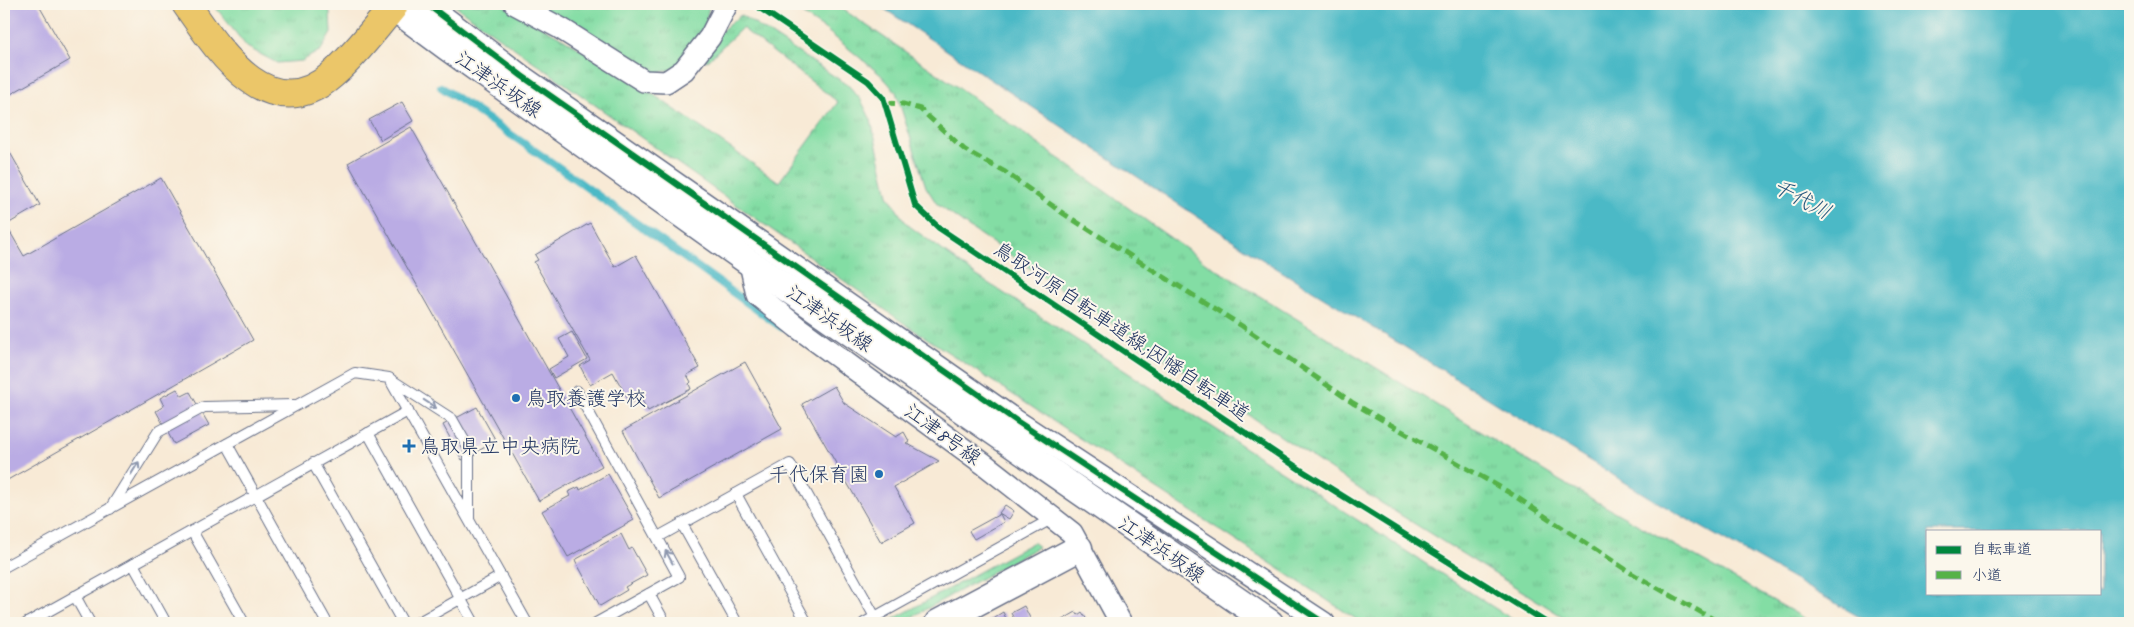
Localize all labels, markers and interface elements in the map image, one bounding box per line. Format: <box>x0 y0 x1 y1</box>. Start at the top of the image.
street label: 江津浜坂線 <box>451 45 547 123</box>
water label: 千代川 <box>1768 173 1836 225</box>
street label: 鳥取河原自転車道線;因幡自転車道 <box>989 236 1255 427</box>
street label: 江津浜坂線 <box>782 279 878 357</box>
place label: 鳥取養護学校 <box>526 386 646 411</box>
marker: 鳥取養護学校 <box>510 392 522 404</box>
street label: 江津8号線 <box>899 398 986 471</box>
one-way arrow <box>423 399 437 410</box>
place label: 鳥取県立中央病院 <box>420 434 580 459</box>
marker: 鳥取県立中央病院 <box>402 439 416 453</box>
one-way arrow <box>131 462 141 476</box>
place label: 千代保育園 <box>769 462 869 487</box>
marker: 千代保育園 <box>873 468 885 480</box>
street label: 江津浜坂線 <box>1114 510 1210 588</box>
legend <box>1926 530 2102 594</box>
text: 自転車道 <box>1972 540 2032 559</box>
one-way arrow <box>663 550 673 565</box>
text: 小道 <box>1972 566 2002 585</box>

